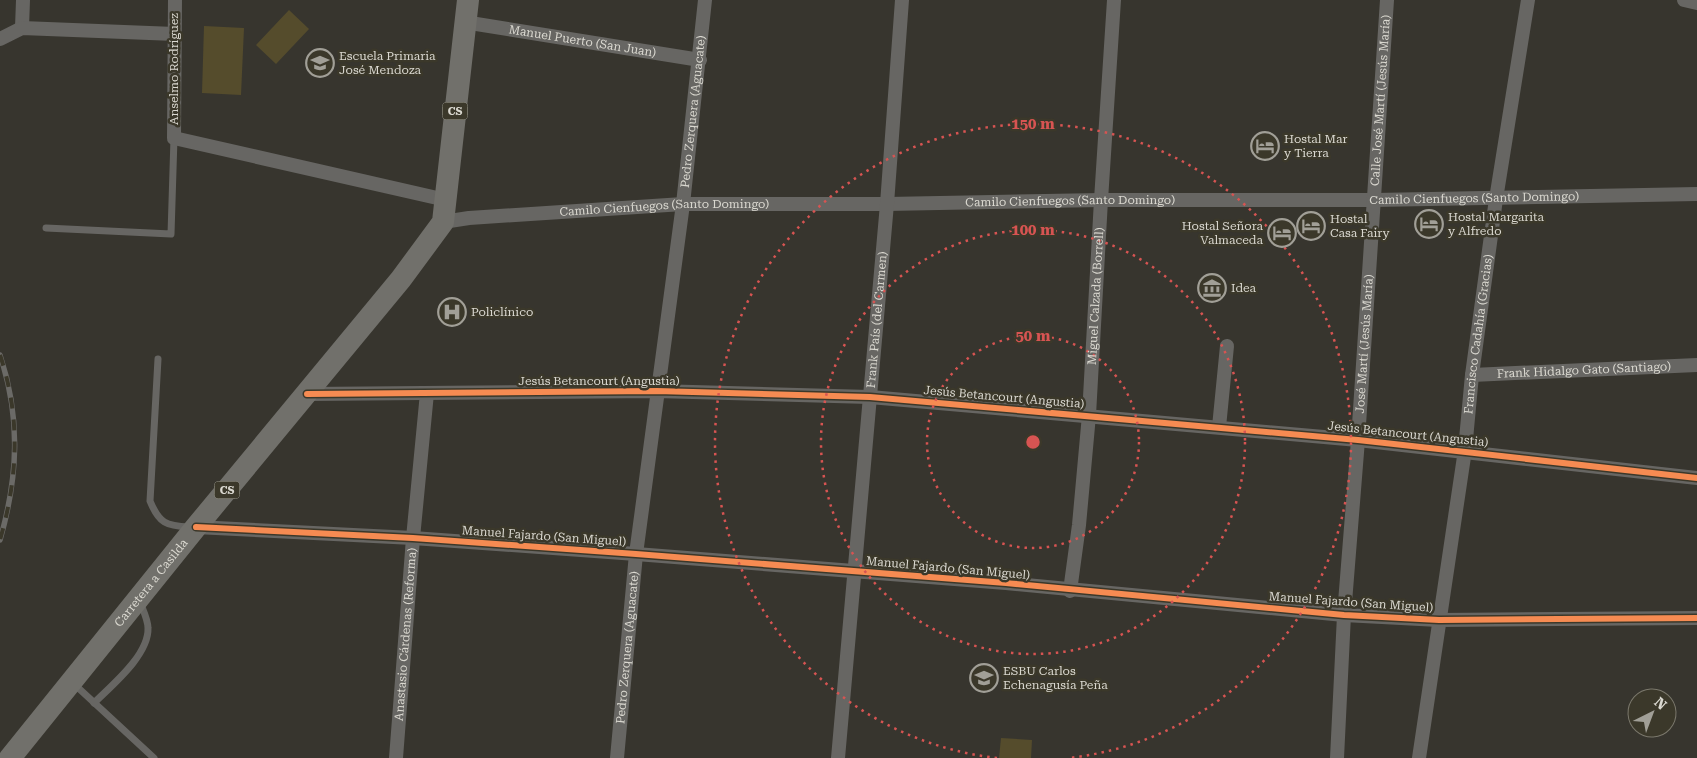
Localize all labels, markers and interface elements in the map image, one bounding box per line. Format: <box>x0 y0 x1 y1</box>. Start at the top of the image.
street label: Anselmo Rodríguez <box>167 13 181 125</box>
street label: Calle José Martí (Jesús María) <box>1368 14 1393 187</box>
street label: Manuel Puerto (San Juan) <box>508 22 657 60</box>
street label: Pedro Zerquera (Aguacate) <box>678 35 708 189</box>
school or university icon: Escuela Primaria José Mendoza <box>305 48 335 78</box>
place label: Escuela Primaria José Mendoza <box>339 49 436 77</box>
road number: CS <box>442 102 468 120</box>
text: 150 m <box>1011 115 1055 133</box>
hotel icon: Hostal Mar y Tierra <box>1250 131 1280 161</box>
place label: Hostal Mar y Tierra <box>1284 132 1347 160</box>
street label: Camilo Cienfuegos (Santo Domingo) <box>1369 189 1579 207</box>
street label: Camilo Cienfuegos (Santo Domingo) <box>965 193 1175 210</box>
street label: Camilo Cienfuegos (Santo Domingo) <box>559 197 769 219</box>
hotel icon: Hostal Margarita y Alfredo <box>1414 209 1444 239</box>
place label: Hostal Margarita y Alfredo <box>1448 210 1544 238</box>
hotel icon: Hostal Casa Fairy <box>1296 211 1326 241</box>
place label: Hostal Casa Fairy <box>1330 212 1390 240</box>
hotel icon: Hostal Señora Valmaceda <box>1267 218 1297 248</box>
place label: Hostal Señora Valmaceda <box>1182 219 1263 247</box>
text: 100 m <box>1011 221 1055 239</box>
street label: Miguel Calzada (Borrell) <box>1085 227 1106 366</box>
street label: Frank País (del Carmen) <box>864 251 890 389</box>
street label: Francisco Cadahía (Gracias) <box>1461 253 1495 415</box>
museum icon: Idea <box>1197 273 1227 303</box>
street label: José Martí (Jesús María) <box>1353 274 1376 414</box>
place label: Idea <box>1231 281 1257 295</box>
hospital icon: Policlínico <box>437 297 467 327</box>
place label: Policlínico <box>471 305 533 319</box>
text: 50 m <box>1015 327 1051 345</box>
street label: Frank Hidalgo Gato (Santiago) <box>1496 359 1671 381</box>
street label: Jesús Betancourt (Angustia) <box>518 374 680 388</box>
street label: Jesús Betancourt (Angustia) <box>923 383 1085 411</box>
street label: Jesús Betancourt (Angustia) <box>1327 419 1489 449</box>
centre of rings <box>1024 433 1042 451</box>
road number: CS <box>214 482 240 498</box>
street label: Manuel Fajardo (San Miguel) <box>461 523 627 549</box>
street label: Carretera a Casilda <box>111 536 191 630</box>
street label: Anastasio Cárdenas (Reforma) <box>392 547 419 721</box>
street label: Manuel Fajardo (San Miguel) <box>865 554 1031 582</box>
street label: Pedro Zerquera (Aguacate) <box>613 570 641 724</box>
street label: Manuel Fajardo (San Miguel) <box>1268 589 1434 615</box>
school or university icon: ESBU Carlos Echenagusía Peña <box>969 663 999 693</box>
place label: ESBU Carlos Echenagusía Peña <box>1003 664 1108 692</box>
north arrow <box>1627 688 1677 738</box>
text: N <box>1651 694 1670 713</box>

